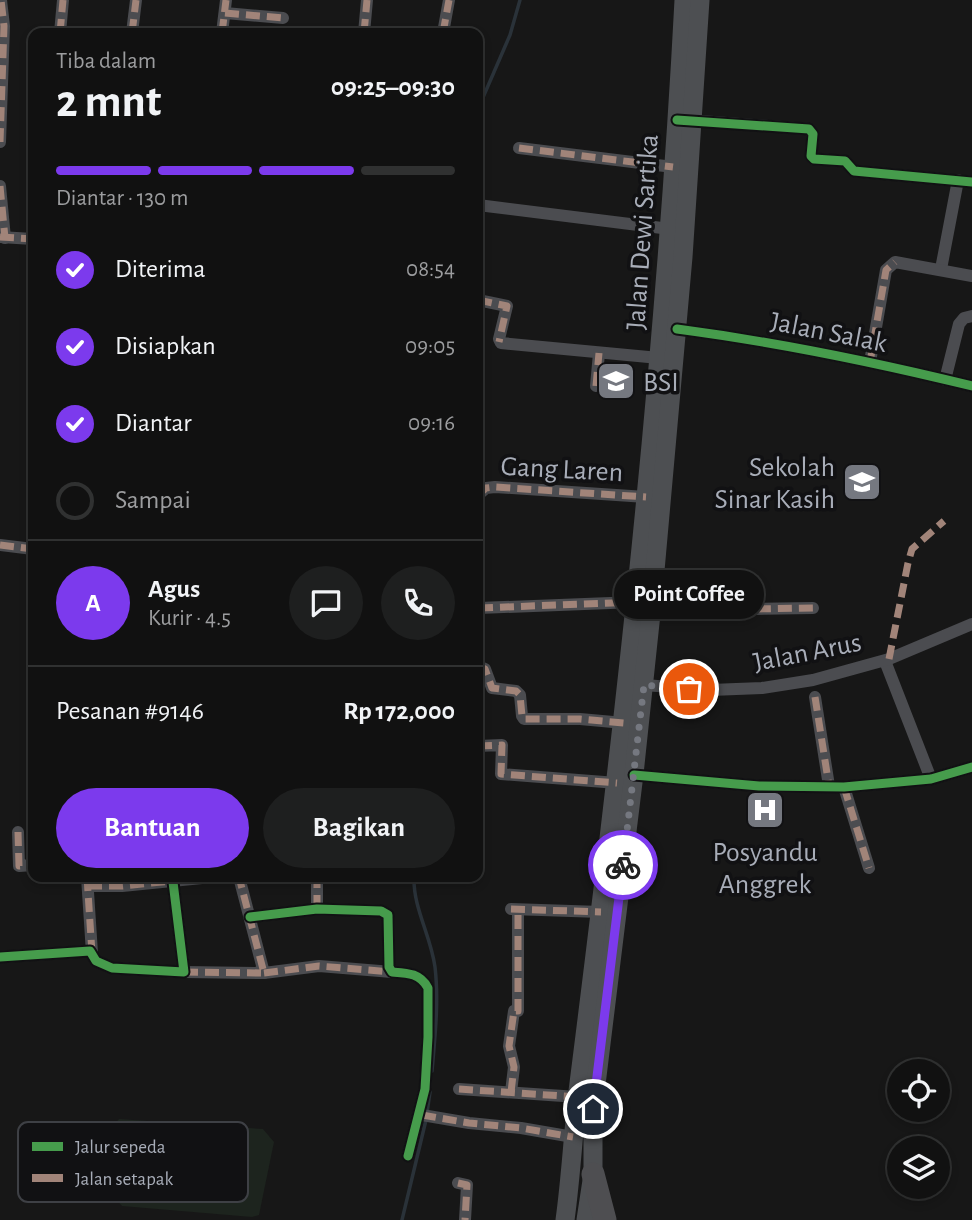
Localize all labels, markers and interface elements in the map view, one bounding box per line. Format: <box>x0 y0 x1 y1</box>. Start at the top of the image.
text: Tiba dalam <box>56 50 156 73</box>
text: 09:25–09:30 <box>331 74 455 100</box>
text: 2 mnt <box>56 79 161 125</box>
street label: Jalan Dewi Sartika <box>622 133 664 331</box>
text: Diantar · 130 m <box>56 187 188 210</box>
icon: check <box>56 251 94 289</box>
text: Diterima <box>115 256 206 282</box>
text: 08:54 <box>406 258 455 281</box>
street label: Jalan Salak <box>768 308 889 358</box>
icon: check <box>56 328 94 366</box>
text: Disiapkan <box>115 333 216 359</box>
text: 09:05 <box>405 335 455 358</box>
school or university icon: BSI <box>595 360 637 402</box>
place label: BSI <box>643 369 679 397</box>
icon: check <box>56 405 94 443</box>
text: Diantar <box>115 410 192 436</box>
text: 09:16 <box>408 412 455 435</box>
street label: Gang Laren <box>500 453 624 487</box>
place label: Sekolah Sinar Kasih <box>715 454 835 514</box>
school or university icon: Sekolah Sinar Kasih <box>841 461 883 503</box>
text: Sampai <box>115 487 191 513</box>
button: chat <box>289 566 363 640</box>
button: phone <box>381 566 455 640</box>
callout: Point Coffee <box>614 570 764 619</box>
text: Agus <box>148 576 200 602</box>
text: Point Coffee <box>633 583 745 606</box>
text: A <box>85 590 101 616</box>
text: Kurir · 4.5 <box>148 607 231 630</box>
street label: Jalan Arus <box>751 629 864 677</box>
pin <box>659 659 719 719</box>
icon: bag <box>670 670 708 708</box>
text: Pesanan #9146 <box>56 698 204 724</box>
text: Rp 172,000 <box>343 698 455 724</box>
button: Bantuan <box>56 788 249 868</box>
button: Bagikan <box>263 788 455 868</box>
hospital icon: Posyandu Anggrek <box>744 789 786 831</box>
courier <box>588 830 658 900</box>
place label: Posyandu Anggrek <box>713 839 817 899</box>
icon: bike <box>604 846 642 884</box>
map controls <box>887 1059 950 1199</box>
button: locate <box>887 1059 950 1122</box>
pin <box>563 1079 623 1139</box>
icon: home <box>574 1090 612 1128</box>
legend <box>18 1122 248 1202</box>
button: layers <box>887 1136 950 1199</box>
text: Jalur sepeda <box>75 1138 166 1157</box>
text: Jalan setapak <box>75 1170 174 1189</box>

